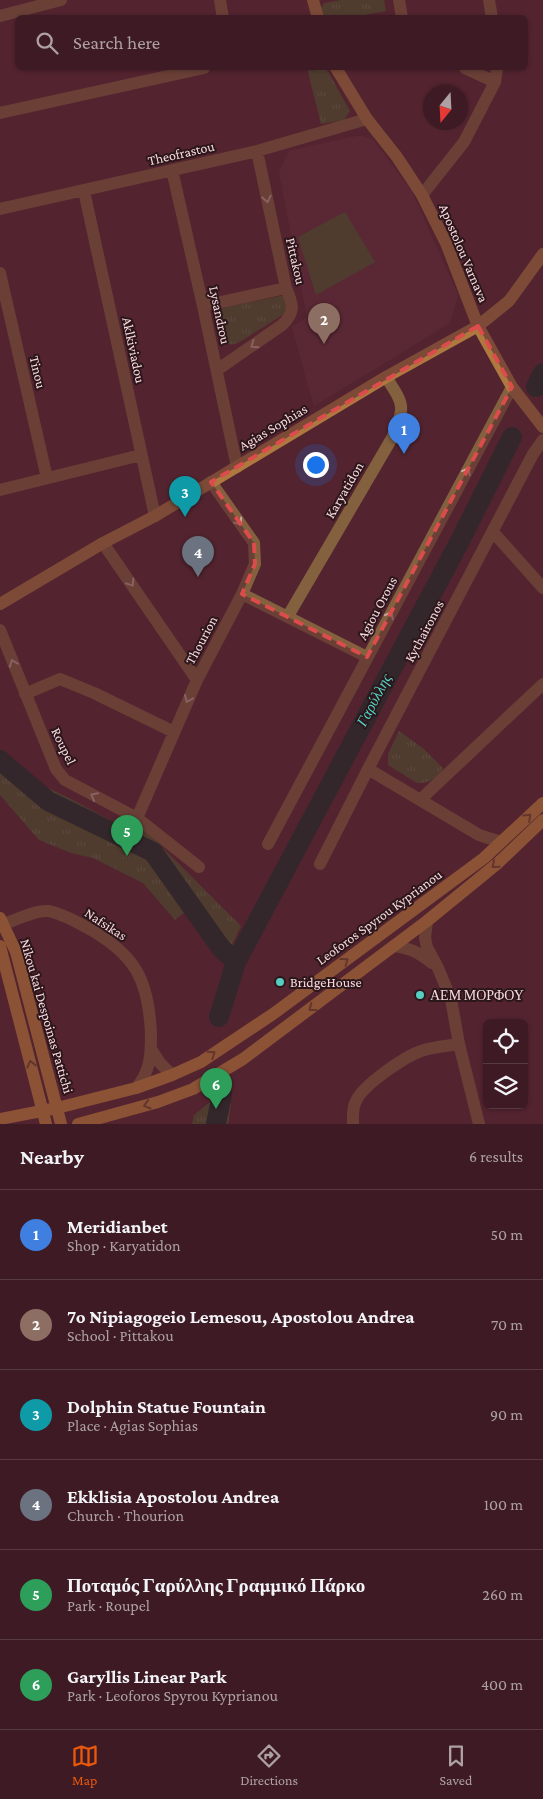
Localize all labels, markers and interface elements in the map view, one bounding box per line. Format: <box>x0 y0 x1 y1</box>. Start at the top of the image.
search box <box>15 15 528 70</box>
icon: search <box>33 29 61 57</box>
text: Search here <box>73 32 160 53</box>
north arrow <box>423 85 468 130</box>
street label: Theofrastou <box>146 137 216 168</box>
one-way arrow <box>261 194 272 203</box>
street label: Apostolou Varnava <box>436 201 492 305</box>
street label: Pittakou <box>283 236 309 286</box>
street label: Lysandrou <box>206 285 234 346</box>
pin: 2 <box>308 303 340 344</box>
street label: Aklkiviadou <box>119 316 149 385</box>
one-way arrow <box>250 339 259 348</box>
street label: Tinou <box>26 354 50 391</box>
street label: Agias Sophias <box>236 400 310 454</box>
pin: 1 <box>388 413 420 454</box>
your location <box>303 452 329 478</box>
street label: Karyatidon <box>321 459 367 521</box>
one-way arrow <box>461 468 471 477</box>
pin: 3 <box>169 476 201 517</box>
one-way arrow <box>233 516 242 525</box>
pin: 4 <box>182 536 214 577</box>
street label: Agiou Orous <box>354 574 400 642</box>
one-way arrow <box>125 578 134 587</box>
street label: Kythaironos <box>401 597 447 665</box>
one-way arrow <box>384 611 394 620</box>
street label: Thourion <box>182 613 221 667</box>
one-way arrow <box>8 659 18 667</box>
water label: Γαρύλλης <box>353 670 395 730</box>
one-way arrow <box>184 694 195 703</box>
street label: Roupel <box>48 725 80 767</box>
one-way arrow <box>91 792 100 802</box>
one-way arrow <box>522 814 531 823</box>
pin: 5 <box>111 815 143 856</box>
one-way arrow <box>491 859 500 868</box>
street label: Leoforos Spyrou Kyprianou <box>313 866 445 968</box>
street label: Nafsikas <box>82 904 130 944</box>
street label: Nikou kai Despoinas Pattichi <box>17 937 77 1095</box>
one-way arrow <box>339 958 349 967</box>
place label: BridgeHouse <box>290 974 362 990</box>
marker: BridgeHouse <box>274 976 286 988</box>
place label: ΑΕΜ ΜΟΡΦΟΥ <box>430 987 524 1003</box>
marker: ΑΕΜ ΜΟΡΦΟΥ <box>414 989 426 1001</box>
one-way arrow <box>309 1003 318 1011</box>
map controls <box>483 1019 528 1109</box>
button: locate <box>483 1019 528 1064</box>
one-way arrow <box>207 1051 216 1061</box>
one-way arrow <box>26 1059 37 1068</box>
button: layers <box>483 1064 528 1109</box>
pin: 6 <box>200 1068 232 1109</box>
one-way arrow <box>143 1100 151 1110</box>
text: Nearby <box>20 1145 84 1169</box>
text: 6 results <box>469 1148 523 1165</box>
text: Meridianbet <box>67 1216 168 1237</box>
text: 1 <box>33 1226 39 1243</box>
text: 50 m <box>491 1226 523 1243</box>
text: Shop · Karyatidon <box>67 1237 181 1254</box>
text: 7o Nipiagogeio Lemesou, Apostolou Andrea <box>67 1306 415 1327</box>
text: 2 <box>32 1316 40 1333</box>
text: 70 m <box>491 1316 523 1333</box>
text: School · Pittakou <box>67 1327 174 1344</box>
text: Dolphin Statue Fountain <box>67 1396 266 1417</box>
text: 3 <box>32 1406 40 1423</box>
text: 90 m <box>490 1406 523 1423</box>
text: Place · Agias Sophias <box>67 1417 198 1434</box>
text: Ekklisia Apostolou Andrea <box>67 1486 279 1507</box>
text: 4 <box>32 1496 40 1513</box>
text: 100 m <box>484 1496 523 1513</box>
text: Church · Thourion <box>67 1507 184 1524</box>
text: Ποταμός Γαρύλλης Γραμμικό Πάρκο <box>67 1575 365 1596</box>
text: 5 <box>32 1586 40 1603</box>
text: 260 m <box>482 1586 523 1603</box>
text: Park · Roupel <box>67 1597 150 1614</box>
text: Garyllis Linear Park <box>67 1666 227 1687</box>
text: 6 <box>32 1676 40 1693</box>
text: 400 m <box>481 1676 523 1693</box>
text: Park · Leoforos Spyrou Kyprianou <box>67 1687 278 1704</box>
tab: Map <box>71 1742 99 1788</box>
tab: Directions <box>240 1742 298 1788</box>
tab: Saved <box>439 1742 472 1788</box>

